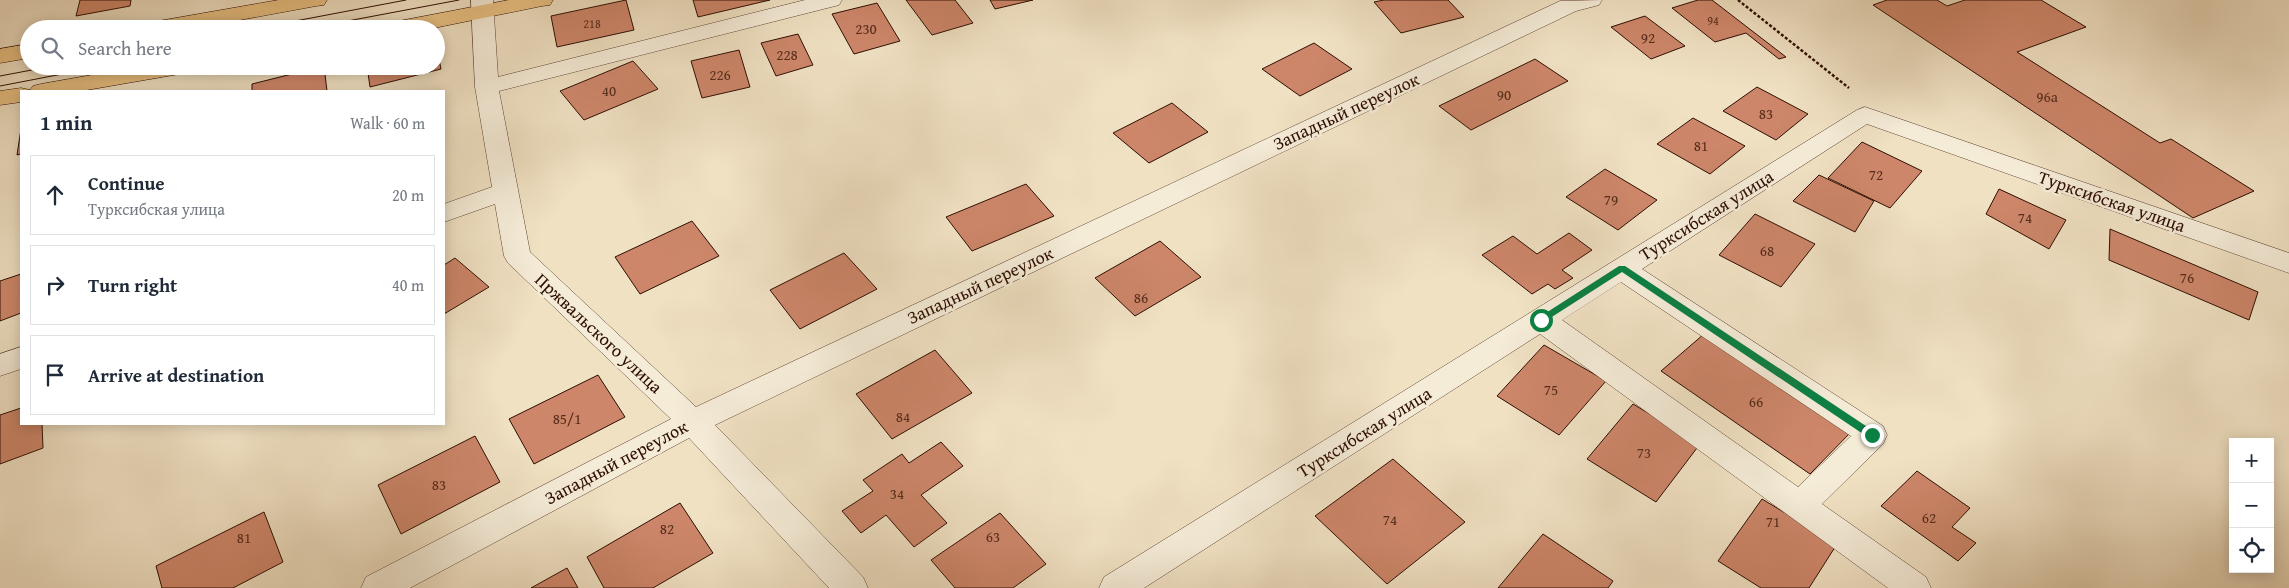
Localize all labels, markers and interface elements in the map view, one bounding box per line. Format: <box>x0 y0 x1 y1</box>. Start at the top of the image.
house number: 94 <box>1707 12 1719 29</box>
house number: 218 <box>583 15 601 32</box>
house number: 230 <box>855 18 877 39</box>
search box <box>20 20 445 75</box>
house number: 92 <box>1641 27 1655 48</box>
icon: search <box>38 34 66 62</box>
text: Search here <box>78 34 172 62</box>
house number: 228 <box>776 44 798 65</box>
house number: 226 <box>709 64 731 85</box>
street label: Западный переулок <box>1268 65 1424 157</box>
house number: 40 <box>602 80 616 101</box>
house number: 90 <box>1497 84 1511 105</box>
house number: 96а <box>2036 86 2059 107</box>
house number: 83 <box>1759 103 1773 124</box>
text: 1 min <box>40 107 92 138</box>
text: Walk · 60 m <box>350 111 425 135</box>
house number: 81 <box>1694 135 1708 156</box>
street label: Турксибская улица <box>1634 163 1779 267</box>
street label: Турксибская улица <box>2035 163 2190 239</box>
house number: 72 <box>1869 164 1883 185</box>
text: Continue <box>88 169 165 197</box>
icon: ahead <box>41 181 69 209</box>
text: 20 m <box>392 183 424 207</box>
house number: 79 <box>1604 189 1618 210</box>
text: Турксибская улица <box>88 197 225 221</box>
house number: 74 <box>2018 207 2032 228</box>
street label: Западный переулок <box>902 239 1058 331</box>
house number: 68 <box>1760 240 1774 261</box>
street label: Пржвальского улица <box>529 266 669 400</box>
house number: 76 <box>2180 267 2194 288</box>
icon: right <box>41 271 69 299</box>
text: Turn right <box>88 271 177 299</box>
text: 40 m <box>392 273 424 297</box>
house number: 86 <box>1134 287 1148 308</box>
route start <box>1530 309 1553 332</box>
icon: arrive <box>41 361 69 389</box>
text: Arrive at destination <box>88 361 264 389</box>
house number: 75 <box>1544 379 1558 400</box>
street label: Турксибская улица <box>1292 380 1437 484</box>
house number: 66 <box>1749 391 1763 412</box>
house number: 84 <box>896 406 910 427</box>
house number: 85/1 <box>553 408 581 429</box>
street label: Западный переулок <box>540 413 693 511</box>
route end <box>1861 424 1884 447</box>
map controls <box>2229 438 2274 573</box>
button: + <box>2229 438 2274 483</box>
house number: 73 <box>1637 442 1651 463</box>
house number: 83 <box>432 474 446 495</box>
house number: 34 <box>890 483 904 504</box>
button: − <box>2229 483 2274 528</box>
house number: 62 <box>1922 507 1936 528</box>
house number: 74 <box>1383 509 1397 530</box>
house number: 71 <box>1766 511 1780 532</box>
house number: 82 <box>660 518 674 539</box>
house number: 63 <box>986 526 1000 547</box>
house number: 81 <box>237 527 251 548</box>
button: locate <box>2229 528 2274 573</box>

